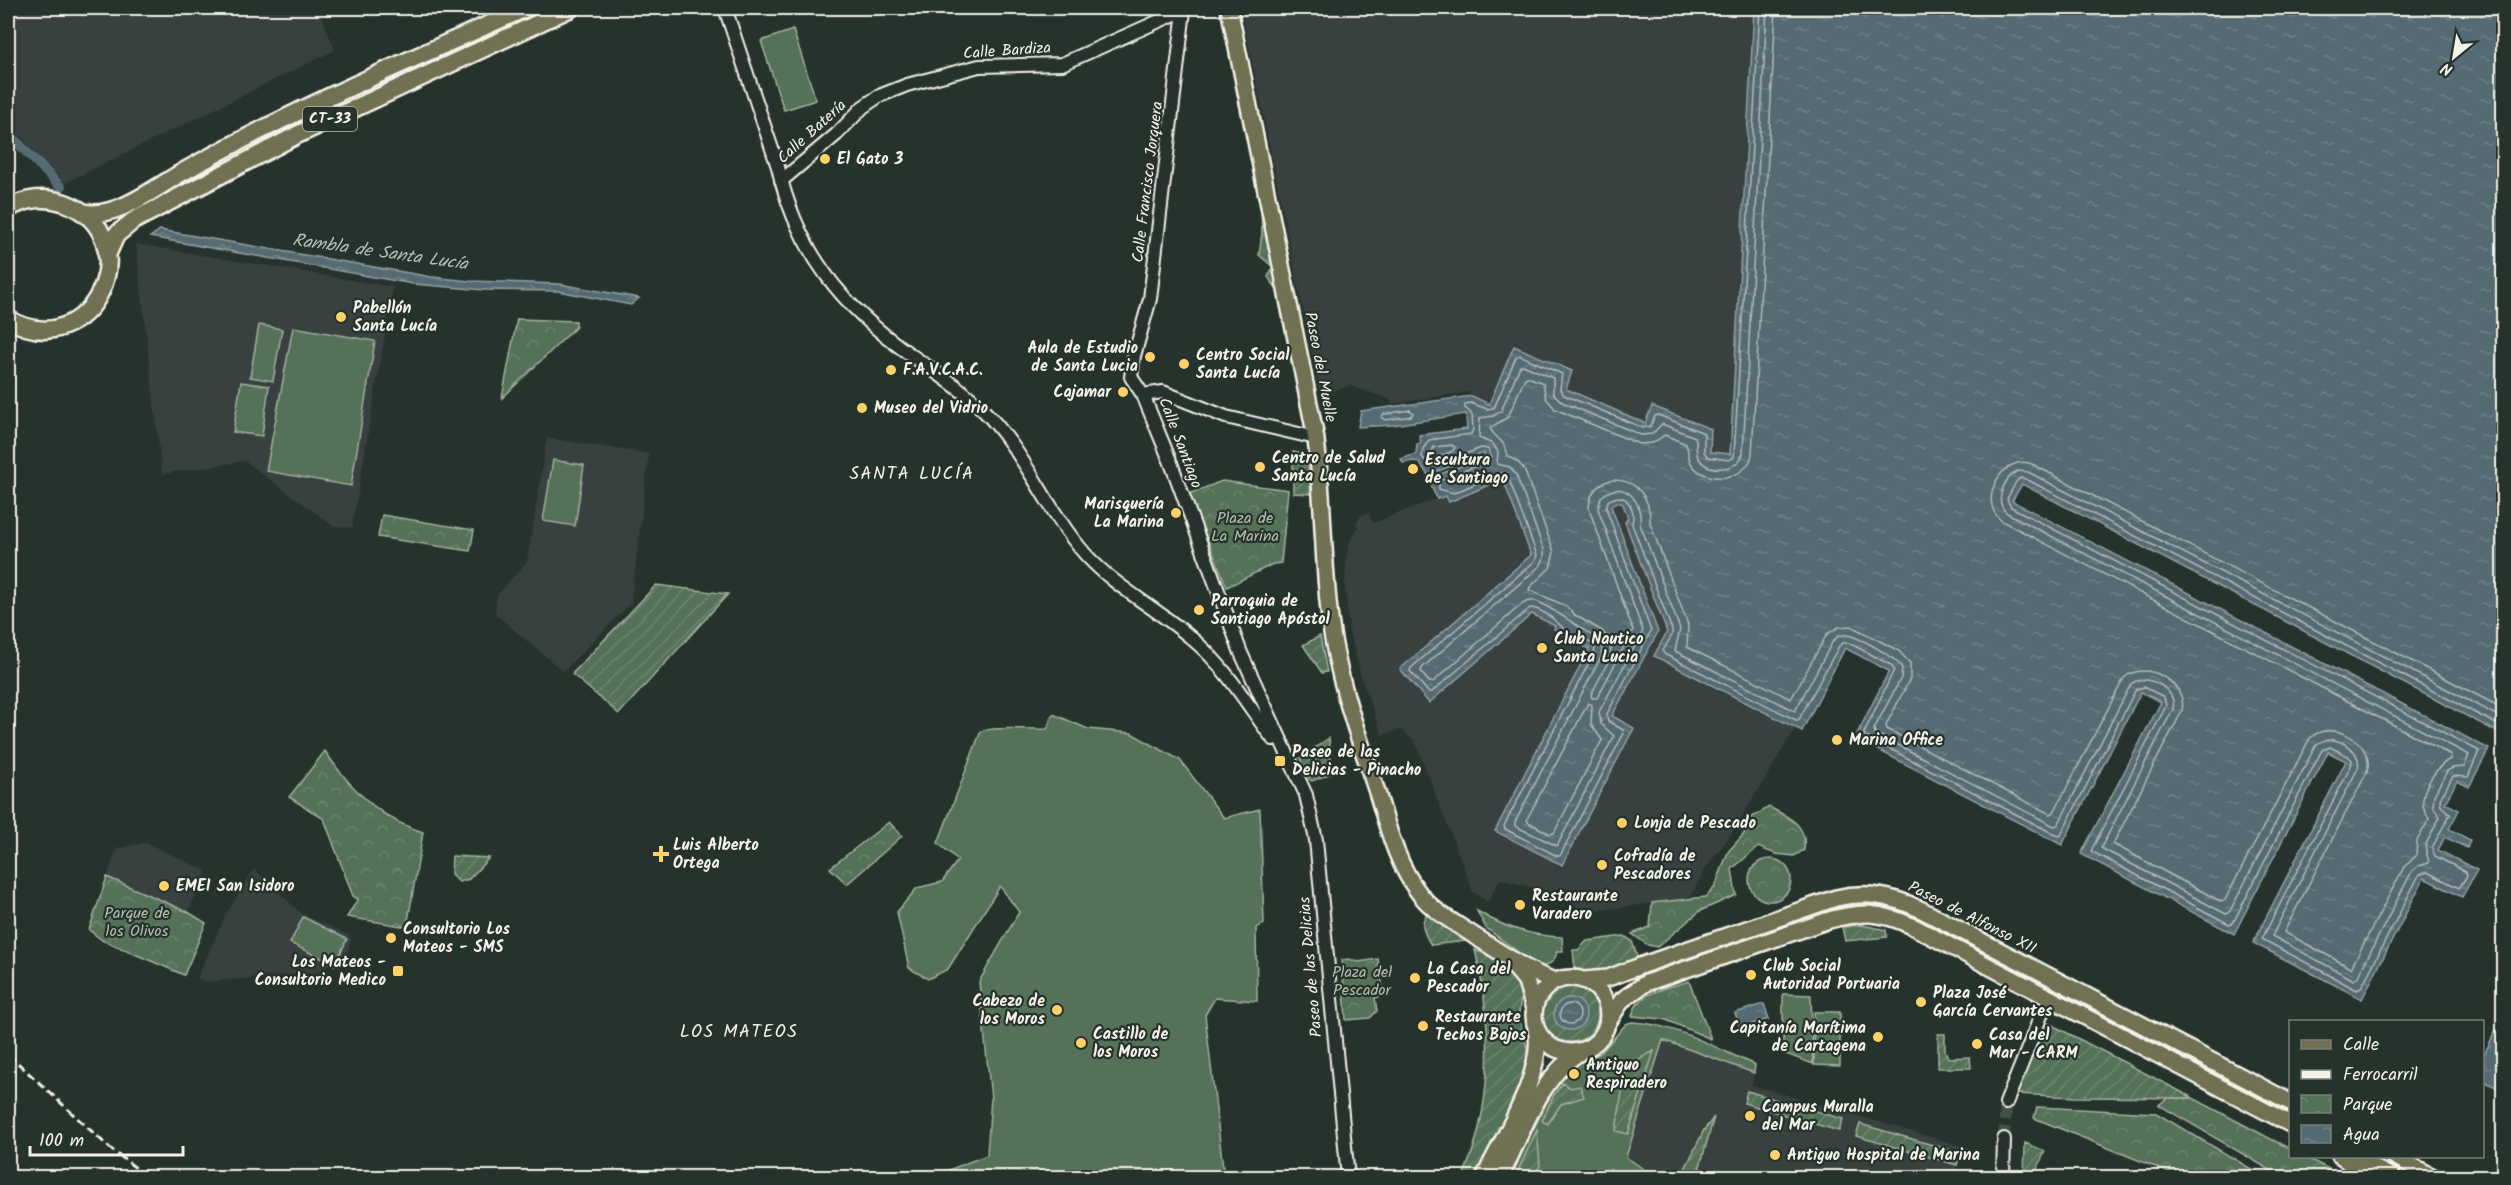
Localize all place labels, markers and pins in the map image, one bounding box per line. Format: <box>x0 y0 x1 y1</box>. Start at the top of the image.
place label: El Gato 3 <box>837 147 904 172</box>
marker: El Gato 3 <box>818 152 832 166</box>
place label: Pabellón Santa Lucía <box>353 296 437 339</box>
marker: Pabellón Santa Lucía <box>334 310 348 324</box>
place label: Aula de Estudio de Santa Lucia <box>1028 336 1138 379</box>
place label: Centro Social Santa Lucía <box>1196 343 1290 386</box>
marker: Aula de Estudio de Santa Lucia <box>1143 350 1157 364</box>
marker: Centro Social Santa Lucía <box>1177 357 1191 371</box>
place label: F.A.V.C.A.C. <box>903 358 983 383</box>
marker: F.A.V.C.A.C. <box>884 363 898 377</box>
place label: Cajamar <box>1054 380 1112 405</box>
marker: Cajamar <box>1116 385 1130 399</box>
place label: Museo del Vidrio <box>874 396 988 421</box>
marker: Museo del Vidrio <box>855 401 869 415</box>
place label: Centro de Salud Santa Lucía <box>1272 446 1386 489</box>
place label: Escultura de Santiago <box>1425 448 1508 491</box>
marker: Centro de Salud Santa Lucía <box>1253 460 1267 474</box>
marker: Escultura de Santiago <box>1406 462 1420 476</box>
place label: Marisquería La Marina <box>1084 492 1164 535</box>
marker: Marisquería La Marina <box>1169 506 1183 520</box>
place label: Parroquia de Santiago Apóstol <box>1211 589 1330 632</box>
marker: Parroquia de Santiago Apóstol <box>1192 603 1206 617</box>
place label: Club Nautico Santa Lucia <box>1554 627 1644 670</box>
marker: Club Nautico Santa Lucia <box>1535 641 1549 655</box>
place label: Marina Office <box>1849 728 1943 753</box>
marker: Marina Office <box>1830 733 1844 747</box>
place label: Paseo de las Delicias - Pinacho <box>1292 740 1421 783</box>
marker: Paseo de las Delicias - Pinacho <box>1273 754 1287 768</box>
place label: Lonja de Pescado <box>1634 811 1756 836</box>
marker: Lonja de Pescado <box>1615 816 1629 830</box>
place label: Luis Alberto Ortega <box>673 833 759 876</box>
place label: Cofradía de Pescadores <box>1614 844 1696 887</box>
marker: Luis Alberto Ortega <box>654 847 668 861</box>
marker: Cofradía de Pescadores <box>1595 858 1609 872</box>
place label: EMEI San Isidoro <box>176 874 294 899</box>
marker: EMEI San Isidoro <box>157 879 171 893</box>
place label: Restaurante Varadero <box>1532 884 1618 927</box>
marker: Restaurante Varadero <box>1513 898 1527 912</box>
place label: Consultorio Los Mateos - SMS <box>403 917 510 960</box>
marker: Consultorio Los Mateos - SMS <box>384 931 398 945</box>
place label: Los Mateos - Consultorio Medico <box>255 950 386 993</box>
place label: Club Social Autoridad Portuaria <box>1763 954 1900 997</box>
place label: La Casa del Pescador <box>1427 957 1511 1000</box>
marker: Los Mateos - Consultorio Medico <box>391 964 405 978</box>
marker: Club Social Autoridad Portuaria <box>1744 968 1758 982</box>
marker: La Casa del Pescador <box>1408 971 1422 985</box>
place label: Plaza José García Cervantes <box>1933 981 2053 1024</box>
place label: Cabezo de los Moros <box>973 989 1046 1032</box>
marker: Plaza José García Cervantes <box>1914 995 1928 1009</box>
marker: Cabezo de los Moros <box>1050 1003 1064 1017</box>
place label: Restaurante Techos Bajos <box>1435 1005 1527 1048</box>
place label: Capitanía Marítima de Cartagena <box>1730 1016 1866 1059</box>
marker: Restaurante Techos Bajos <box>1416 1019 1430 1033</box>
place label: Castillo de los Moros <box>1093 1022 1168 1065</box>
place label: Casa del Mar - CARM <box>1989 1023 2078 1066</box>
marker: Capitanía Marítima de Cartagena <box>1871 1030 1885 1044</box>
marker: Castillo de los Moros <box>1074 1036 1088 1050</box>
marker: Casa del Mar - CARM <box>1970 1037 1984 1051</box>
place label: Antiguo Respiradero <box>1586 1053 1667 1096</box>
marker: Antiguo Respiradero <box>1567 1067 1581 1081</box>
place label: Campus Muralla del Mar <box>1762 1095 1874 1138</box>
marker: Campus Muralla del Mar <box>1743 1109 1757 1123</box>
place label: Antiguo Hospital de Marina <box>1787 1143 1980 1168</box>
marker: Antiguo Hospital de Marina <box>1768 1148 1782 1162</box>

